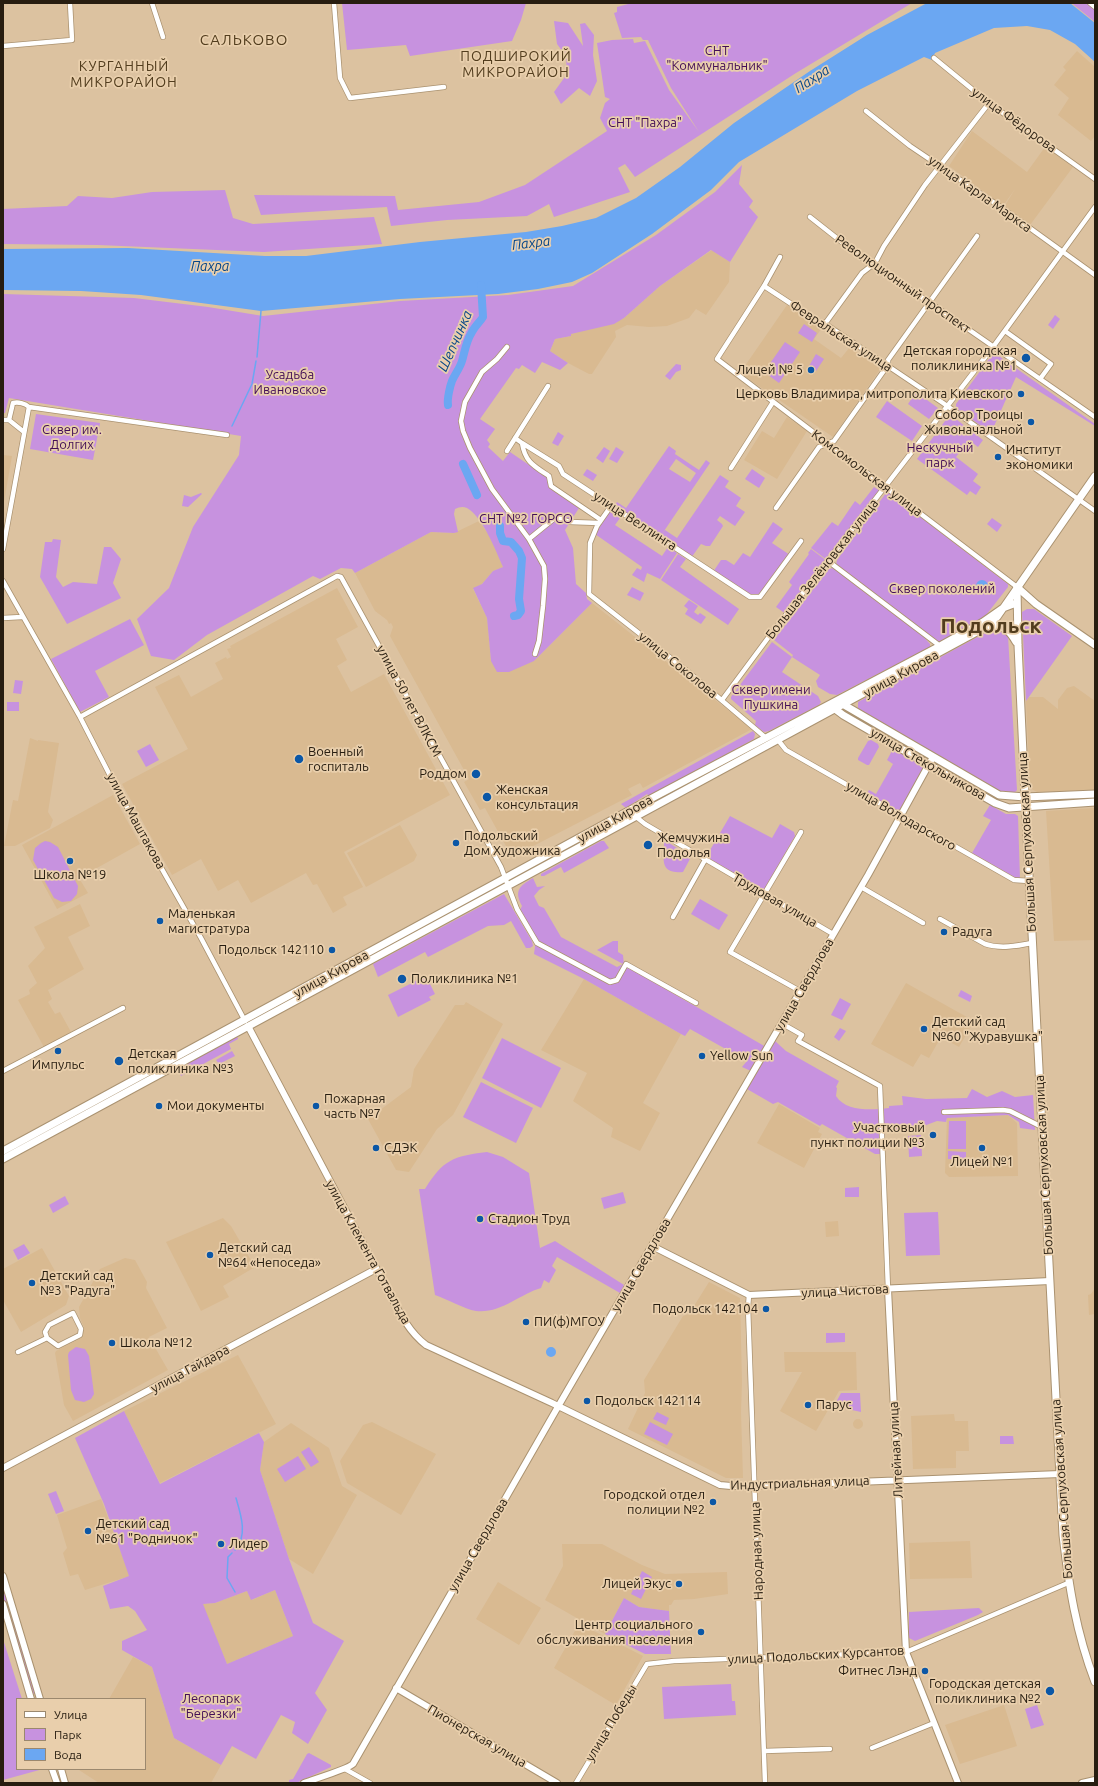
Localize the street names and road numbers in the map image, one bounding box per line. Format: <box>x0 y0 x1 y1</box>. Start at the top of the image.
street label: улица Фёдорова <box>968 84 1060 156</box>
street label: улица Карла Маркса <box>925 152 1035 236</box>
street label: Революционный проспект <box>832 231 974 337</box>
street label: Февральская улица <box>787 297 895 375</box>
street label: Комсомольская улица <box>808 426 926 520</box>
street label: улица Веллинга <box>590 488 680 554</box>
street label: Большая Зелёновская улица <box>762 496 882 642</box>
street label: улица Соколова <box>635 628 721 702</box>
street label: улица 50 лет ВЛКСМ <box>373 643 445 759</box>
street label: улица Кирова <box>861 647 941 701</box>
street label: улица Стекольникова <box>867 725 989 803</box>
street label: Большая Серпуховская улица <box>1015 752 1039 932</box>
street label: улица Маштакова <box>103 770 169 872</box>
street label: улица Володарского <box>843 778 959 854</box>
street label: улица Кирова <box>575 792 655 846</box>
street label: Трудовая улица <box>730 869 820 931</box>
street label: улица Свердлова <box>771 935 837 1035</box>
street label: улица Кирова <box>291 947 371 1001</box>
street label: Большая Серпуховская улица <box>1032 1075 1056 1255</box>
street label: улица Клемента Готвальда <box>322 1177 414 1327</box>
street label: улица Свердлова <box>608 1215 674 1315</box>
street label: улица Чистова <box>801 1281 889 1301</box>
street label: улица Гайдара <box>148 1342 232 1396</box>
street label: Большая Серпуховская улица <box>1048 1399 1076 1579</box>
street label: Литейная улица <box>886 1401 906 1499</box>
street label: Индустриальная улица <box>730 1473 870 1493</box>
street label: улица Свердлова <box>445 1495 511 1595</box>
street label: Народная улица <box>747 1502 767 1600</box>
street label: улица Подольских Курсантов <box>727 1643 905 1667</box>
street label: улица Победы <box>582 1682 640 1764</box>
street label: Пионерская улица <box>425 1701 529 1771</box>

